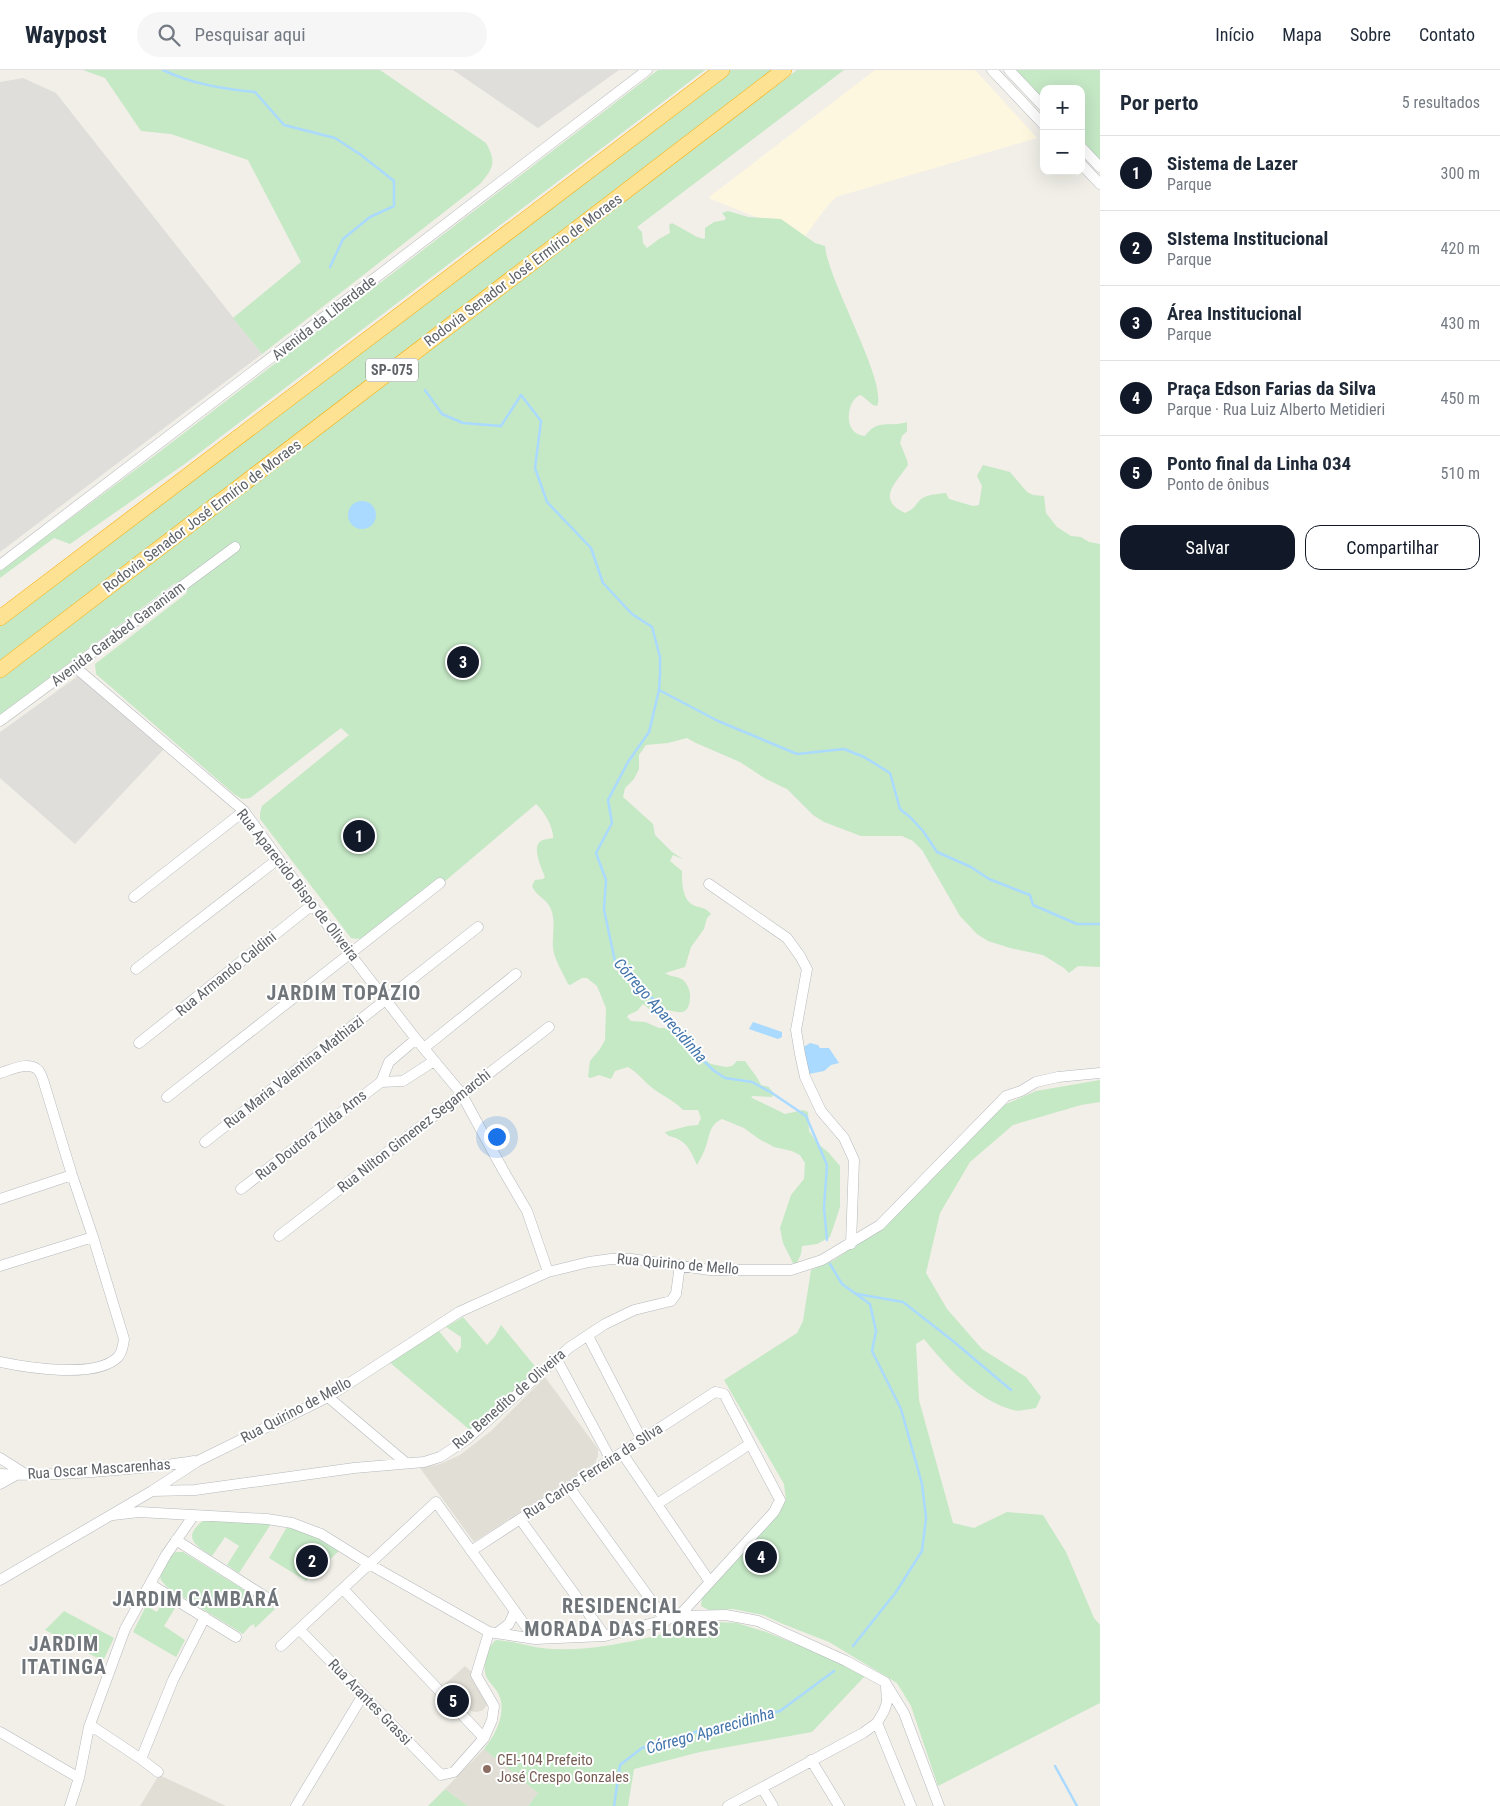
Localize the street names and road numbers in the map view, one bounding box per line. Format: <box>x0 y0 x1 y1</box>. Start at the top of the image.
street label: Rodovia Senador José Ermírio de Moraes <box>420 190 626 350</box>
street label: Avenida da Liberdade <box>268 272 380 364</box>
road number: SP-075 <box>366 358 418 382</box>
street label: Rodovia Senador José Ermírio de Moraes <box>99 436 305 596</box>
street label: Avenida Garabed Gananiam <box>48 578 188 690</box>
street label: Rua Aparecido Bispo de Oliveira <box>233 805 363 965</box>
street label: Rua Armando Caldini <box>172 928 280 1020</box>
street label: Rua Maria Valentina Mathiazi <box>220 1012 368 1132</box>
street label: Rua Nilton Gimenez Segamarchi <box>334 1066 494 1196</box>
street label: Rua Doutora Zilda Arns <box>252 1086 370 1184</box>
street label: Rua Quirino de Mello <box>616 1250 740 1278</box>
street label: Rua Benedito de Oliveira <box>449 1345 569 1453</box>
street label: Rua Quirino de Mello <box>238 1373 354 1447</box>
street label: Rua Carlos Ferreira da SIlva <box>520 1419 666 1523</box>
street label: Rua Oscar Mascarenhas <box>27 1455 171 1483</box>
street label: Rua Arantes Grassi <box>324 1655 416 1749</box>

